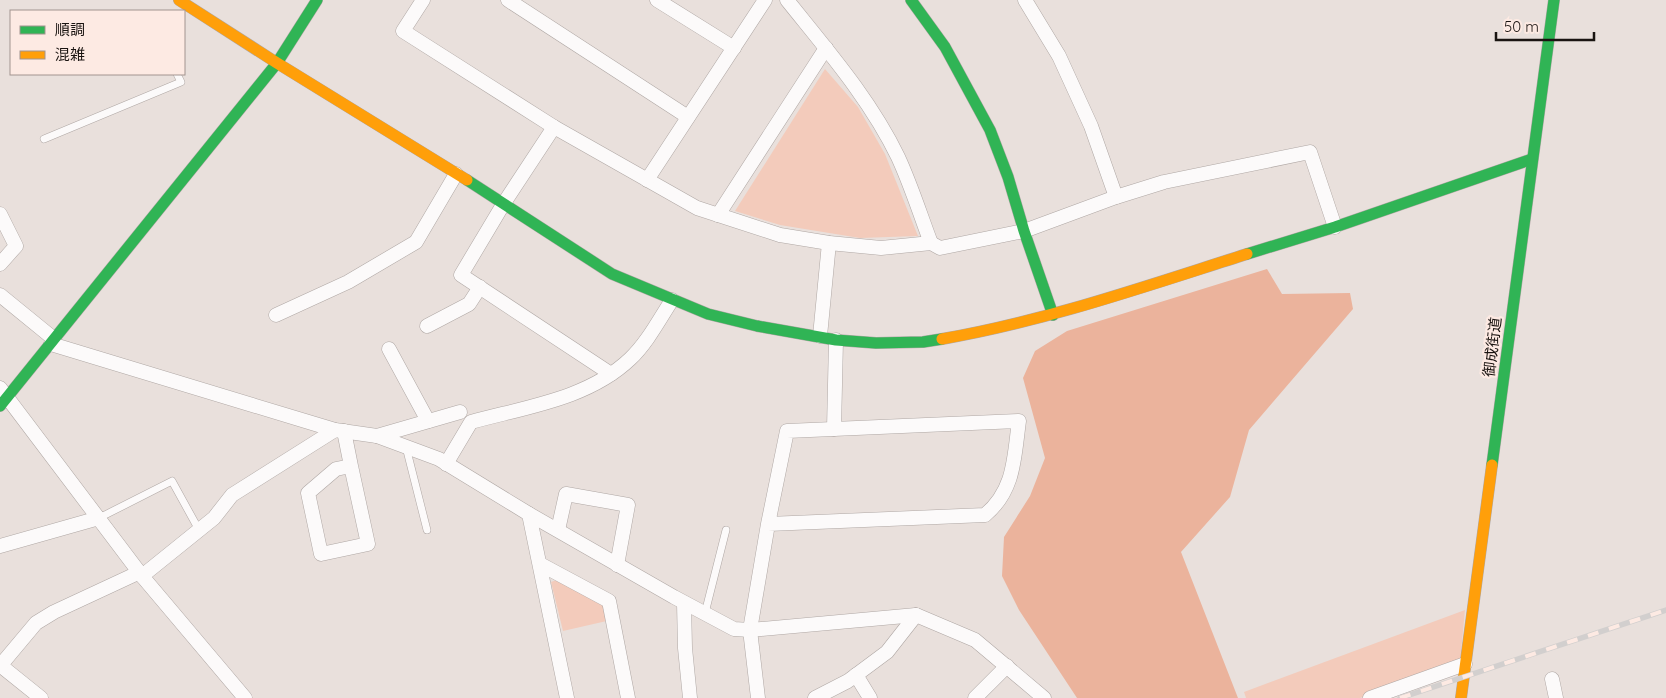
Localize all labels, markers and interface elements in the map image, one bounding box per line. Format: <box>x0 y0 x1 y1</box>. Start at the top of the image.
legend <box>10 10 185 75</box>
scale bar <box>1496 10 1594 42</box>
text: 50 m <box>1504 17 1539 36</box>
text: 順調 <box>55 20 85 39</box>
text: 混雑 <box>55 45 85 64</box>
street label: 御成街道 <box>1479 316 1505 378</box>

